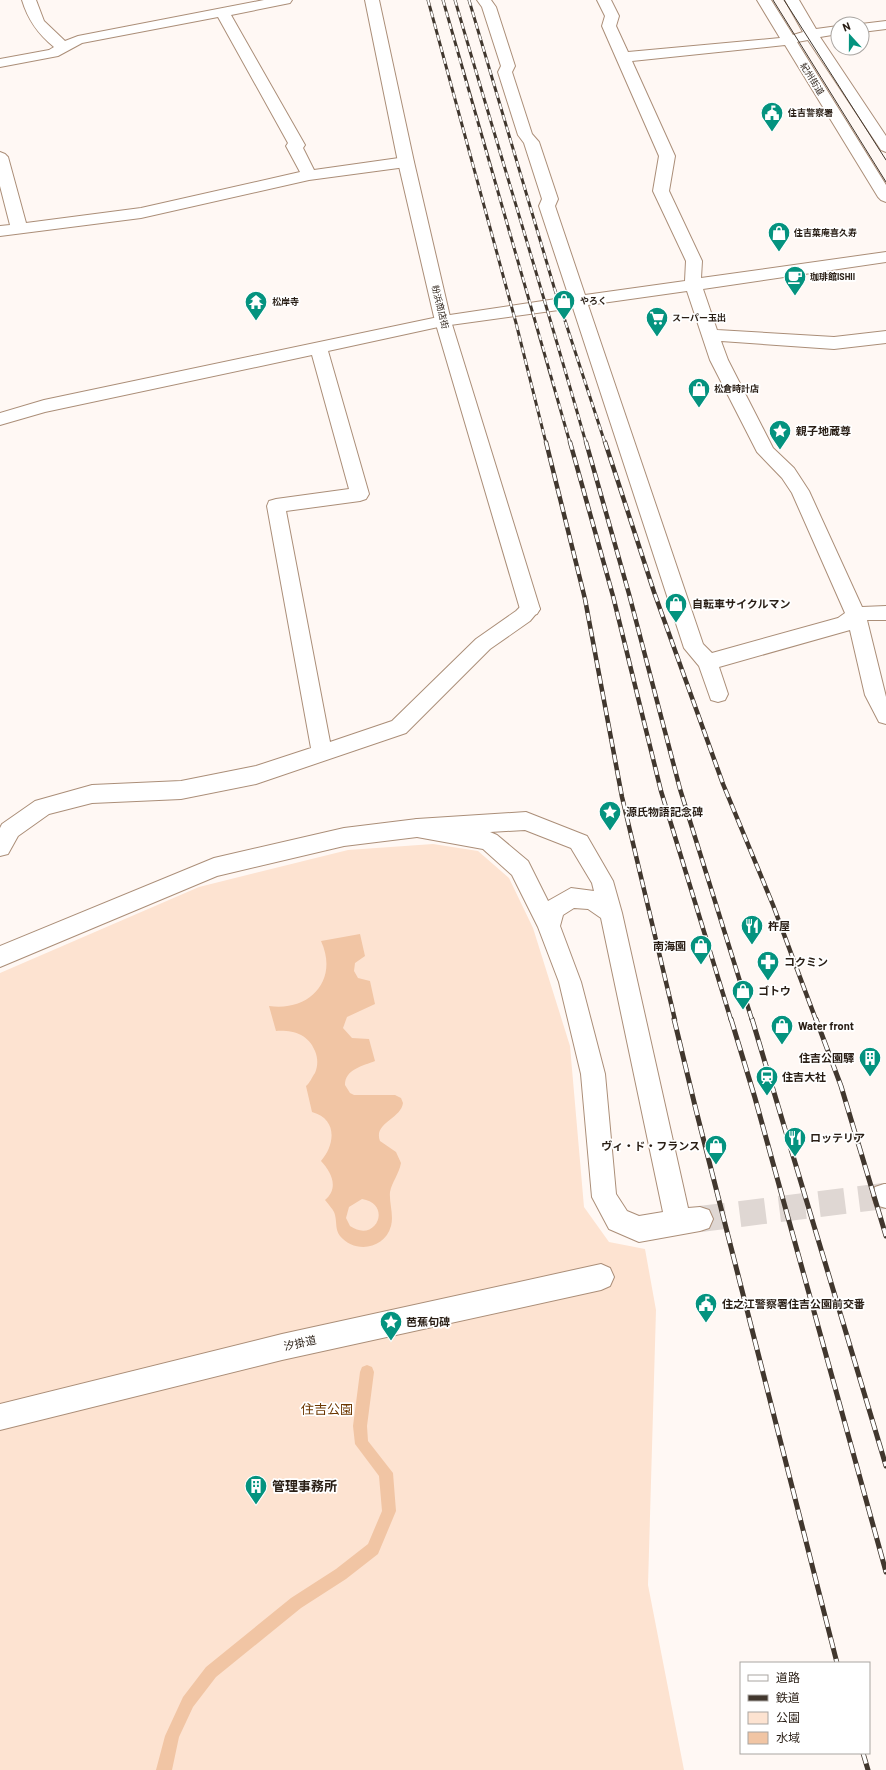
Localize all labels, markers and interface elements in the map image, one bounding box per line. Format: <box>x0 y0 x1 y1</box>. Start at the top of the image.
north arrow <box>830 16 870 56</box>
text: N <box>840 19 852 34</box>
street label: 紀州街道 <box>798 61 827 97</box>
public building icon: 住吉警察署 <box>759 100 785 133</box>
place label: 住吉警察署 <box>787 107 833 118</box>
shop icon: 住吉菓庵喜久寿 <box>766 220 792 253</box>
place label: 住吉菓庵喜久寿 <box>793 227 857 238</box>
cafe icon: 珈琲館ISHII <box>782 264 808 297</box>
place label: 珈琲館ISHII <box>810 271 855 282</box>
street label: 粉浜商店街 <box>430 284 451 330</box>
shop icon: やろく <box>551 288 577 321</box>
temple icon: 松岸寺 <box>243 289 269 322</box>
place label: やろく <box>580 295 607 306</box>
place label: 松岸寺 <box>272 296 299 307</box>
supermarket icon: スーパー玉出 <box>644 305 670 338</box>
place label: スーパー玉出 <box>672 312 726 323</box>
shop icon: 松倉時計店 <box>686 376 712 409</box>
place label: 松倉時計店 <box>714 383 759 394</box>
place icon: 親子地蔵尊 <box>767 418 793 451</box>
place label: 親子地蔵尊 <box>796 424 851 437</box>
shop icon: 自転車サイクルマン <box>663 591 689 624</box>
place label: 自転車サイクルマン <box>692 597 790 610</box>
place icon: 源氏物語記念碑 <box>597 799 623 832</box>
place label: 源氏物語記念碑 <box>626 805 703 818</box>
restaurant icon: 杵屋 <box>739 913 765 946</box>
place label: 杵屋 <box>768 919 790 932</box>
shop icon: 南海園 <box>688 933 714 966</box>
place label: 南海園 <box>653 939 686 952</box>
pharmacy icon: コクミン <box>755 949 781 982</box>
place label: コクミン <box>784 955 828 968</box>
shop icon: ゴトウ <box>730 978 756 1011</box>
place label: ゴトウ <box>758 984 791 997</box>
shop icon: Water front <box>769 1013 795 1046</box>
place label: Water front <box>798 1019 854 1032</box>
building icon: 住吉公園驛 <box>857 1045 883 1078</box>
place label: 住吉公園驛 <box>799 1051 854 1064</box>
station icon: 住吉大社 <box>754 1064 780 1097</box>
place label: 住吉大社 <box>782 1070 826 1083</box>
restaurant icon: ロッテリア <box>782 1125 808 1158</box>
place label: ロッテリア <box>810 1131 865 1144</box>
shop icon: ヴィ・ド・フランス <box>703 1133 729 1166</box>
place label: ヴィ・ド・フランス <box>601 1139 700 1152</box>
public building icon: 住之江警察署住吉公園前交番 <box>693 1291 719 1324</box>
place label: 住之江警察署住吉公園前交番 <box>722 1297 865 1310</box>
place icon: 芭蕉句碑 <box>378 1309 404 1342</box>
place label: 芭蕉句碑 <box>406 1315 450 1328</box>
street label: 汐掛道 <box>282 1332 317 1353</box>
park label: 住吉公園 <box>301 1401 353 1417</box>
building icon: 管理事務所 <box>243 1473 269 1506</box>
place label: 管理事務所 <box>272 1478 337 1494</box>
legend <box>740 1662 870 1754</box>
text: 道路 <box>776 1670 800 1684</box>
text: 鉄道 <box>776 1690 800 1704</box>
text: 公園 <box>776 1710 800 1724</box>
text: 水域 <box>776 1730 800 1744</box>

